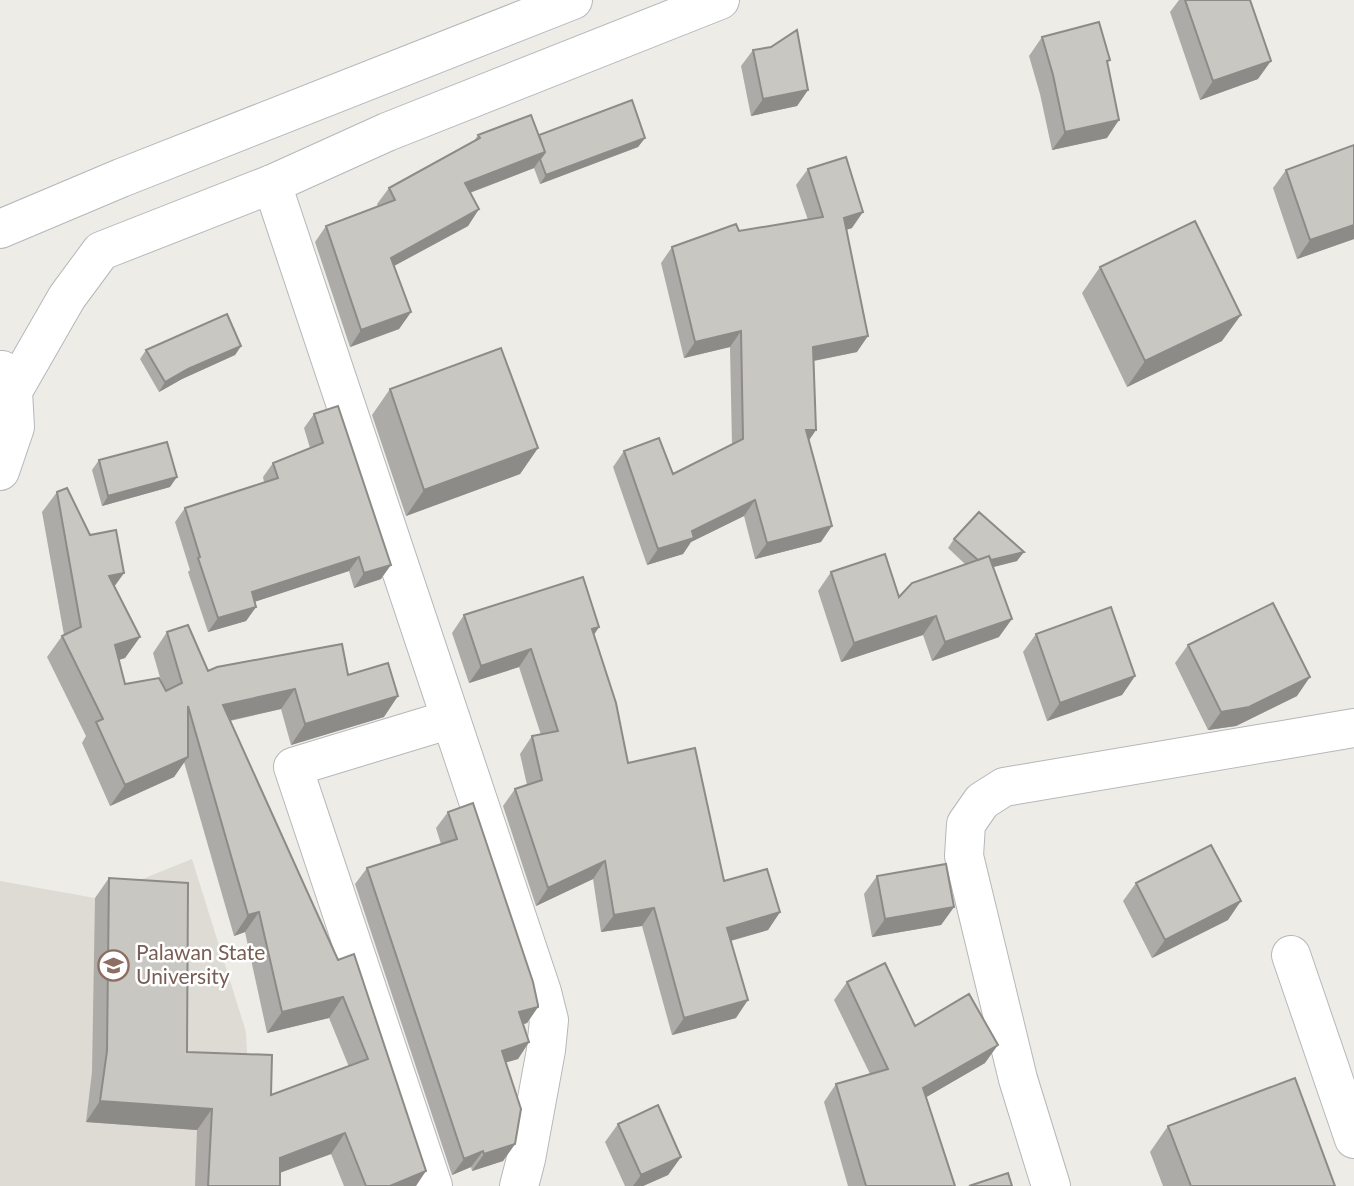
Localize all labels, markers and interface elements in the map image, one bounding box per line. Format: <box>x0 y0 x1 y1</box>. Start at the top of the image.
place label: Palawan State University <box>136 939 265 988</box>
school or university icon: Palawan State University <box>96 948 130 982</box>

